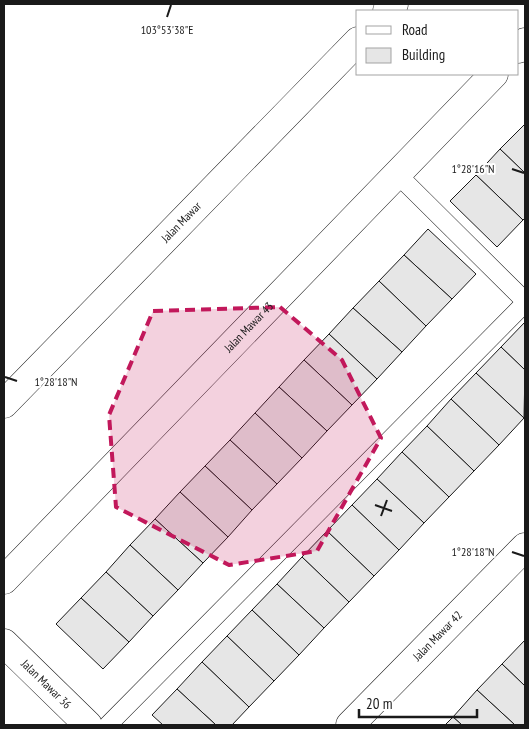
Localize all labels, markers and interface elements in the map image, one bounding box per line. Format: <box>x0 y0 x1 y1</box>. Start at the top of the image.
legend <box>356 10 519 75</box>
text: Road <box>402 20 428 39</box>
text: 103°53'38"E <box>141 22 193 37</box>
text: Building <box>402 45 445 64</box>
text: 1°28'16"N <box>451 161 495 176</box>
street label: Jalan Mawar <box>157 198 205 246</box>
street label: Jalan Mawar 43 <box>220 299 276 356</box>
text: 1°28'18"N <box>34 374 78 389</box>
text: 1°28'18"N <box>451 544 495 559</box>
street label: Jalan Mawar 42 <box>409 607 465 664</box>
street label: Jalan Mawar 36 <box>18 655 75 712</box>
scale bar <box>359 686 476 718</box>
text: 20 m <box>366 694 392 713</box>

